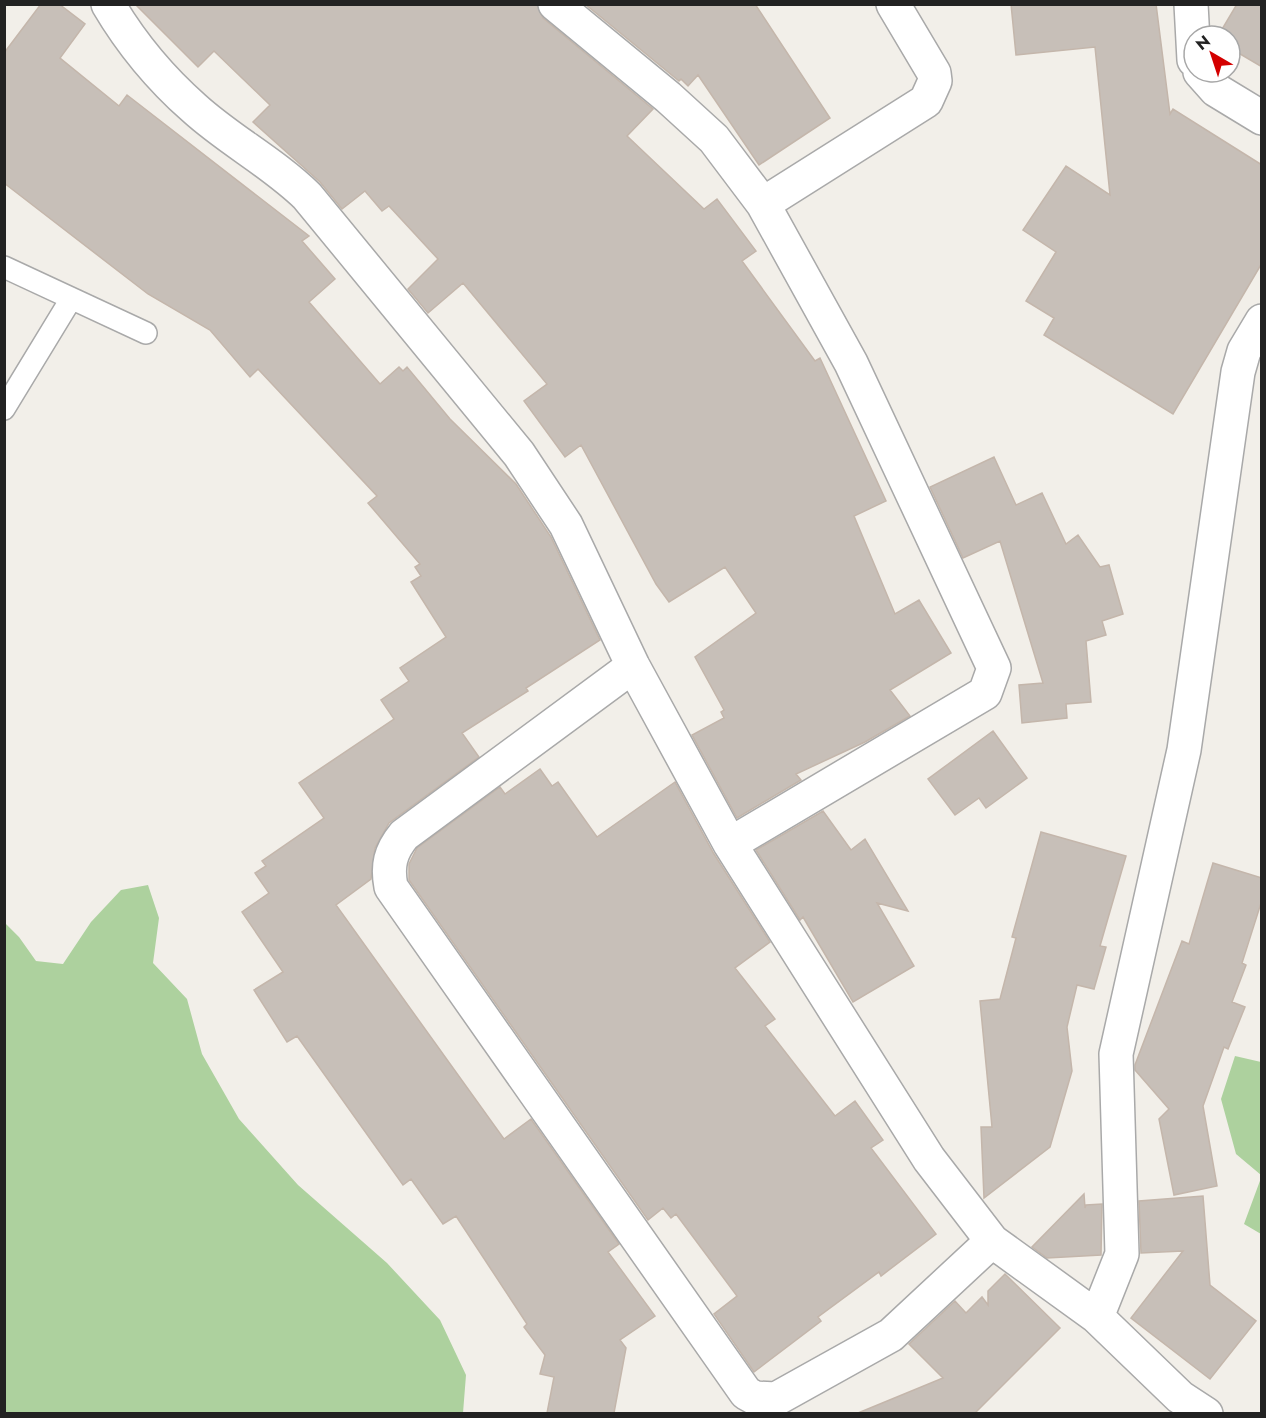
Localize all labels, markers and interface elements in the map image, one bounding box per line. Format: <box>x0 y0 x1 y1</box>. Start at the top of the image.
north arrow <box>1182 24 1242 84</box>
text: N <box>1191 30 1215 56</box>

